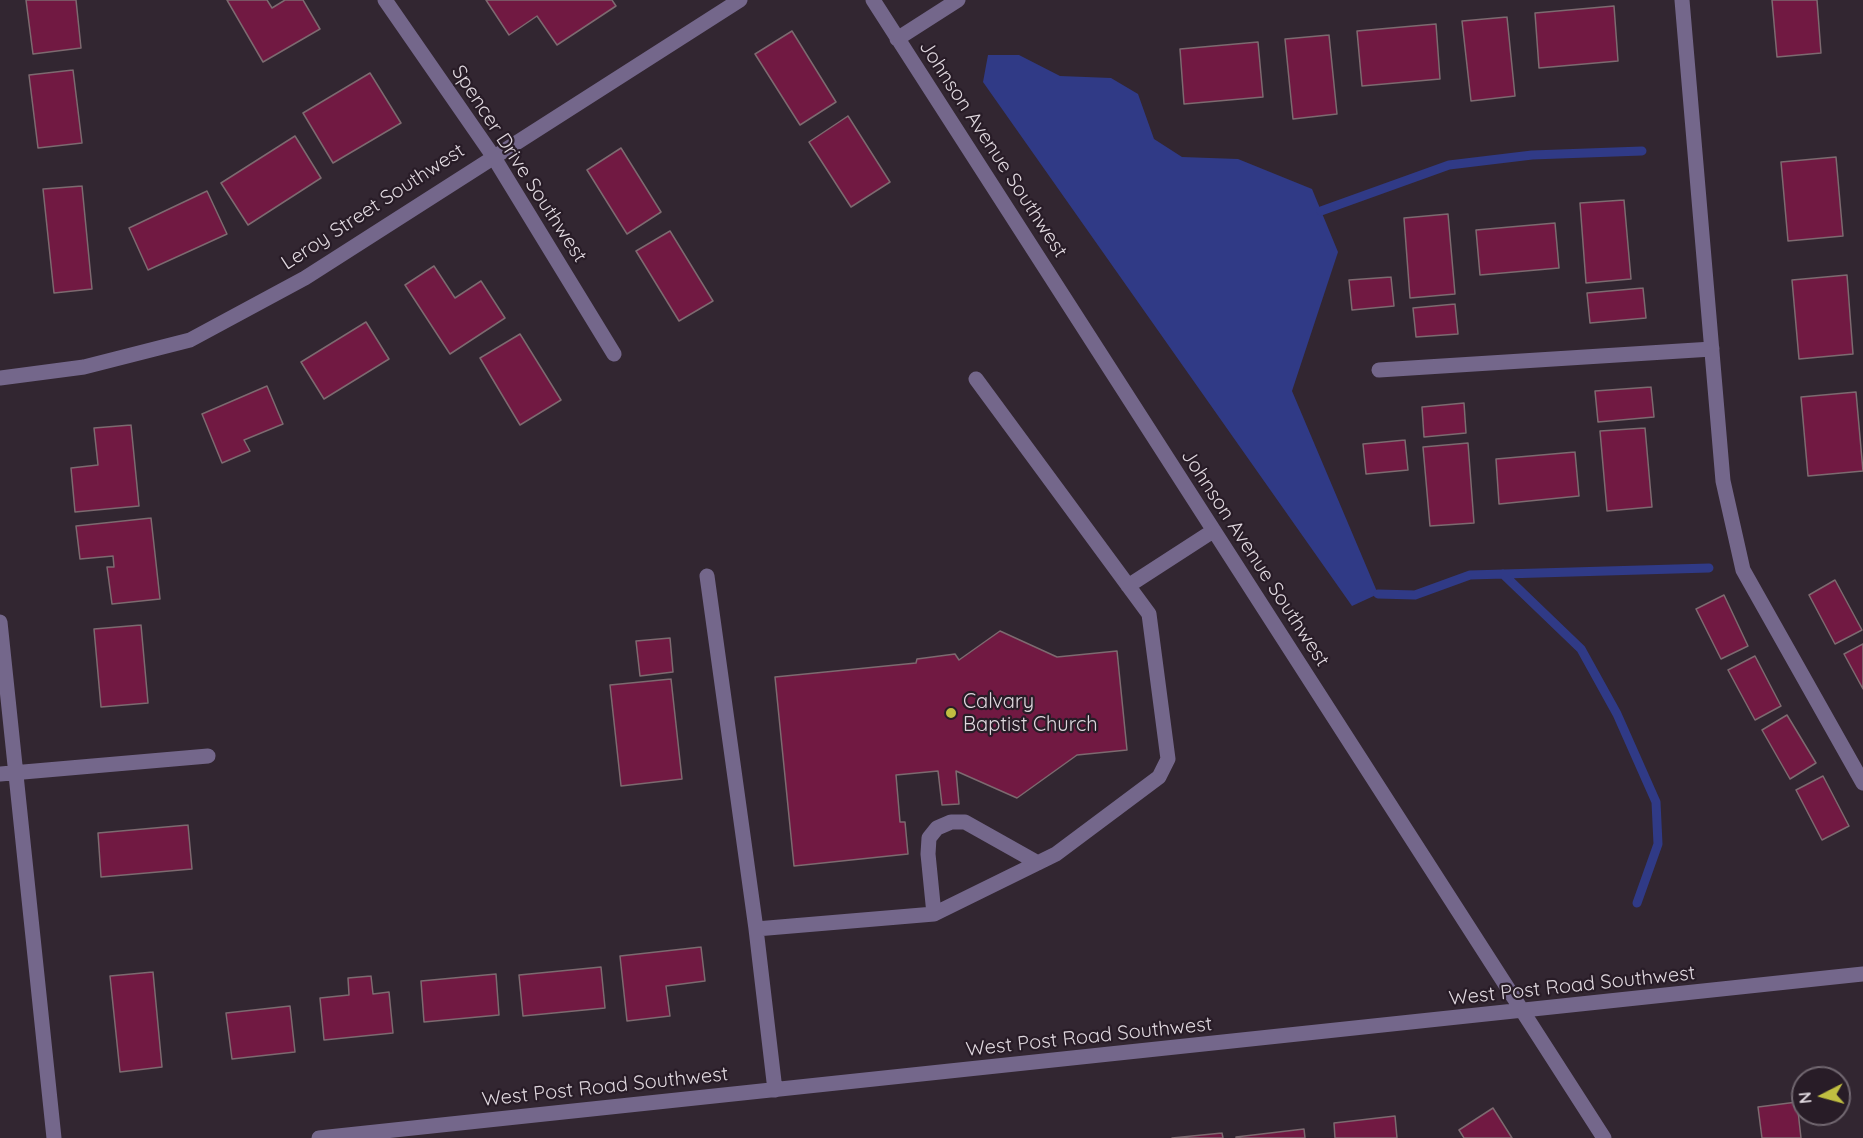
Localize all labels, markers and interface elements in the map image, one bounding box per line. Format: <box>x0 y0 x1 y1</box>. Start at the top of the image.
street label: Johnson Avenue Southwest <box>914 36 1072 262</box>
street label: Spencer Drive Southwest <box>446 61 592 267</box>
street label: Leroy Street Southwest <box>277 139 469 275</box>
street label: Johnson Avenue Southwest <box>1176 445 1334 671</box>
place label: Calvary Baptist Church <box>963 690 1098 737</box>
marker: Calvary Baptist Church <box>944 706 958 720</box>
street label: West Post Road Southwest <box>1448 961 1696 1011</box>
street label: West Post Road Southwest <box>965 1012 1213 1062</box>
street label: West Post Road Southwest <box>481 1062 729 1112</box>
north arrow <box>1791 1066 1851 1126</box>
text: N <box>1795 1091 1816 1105</box>

